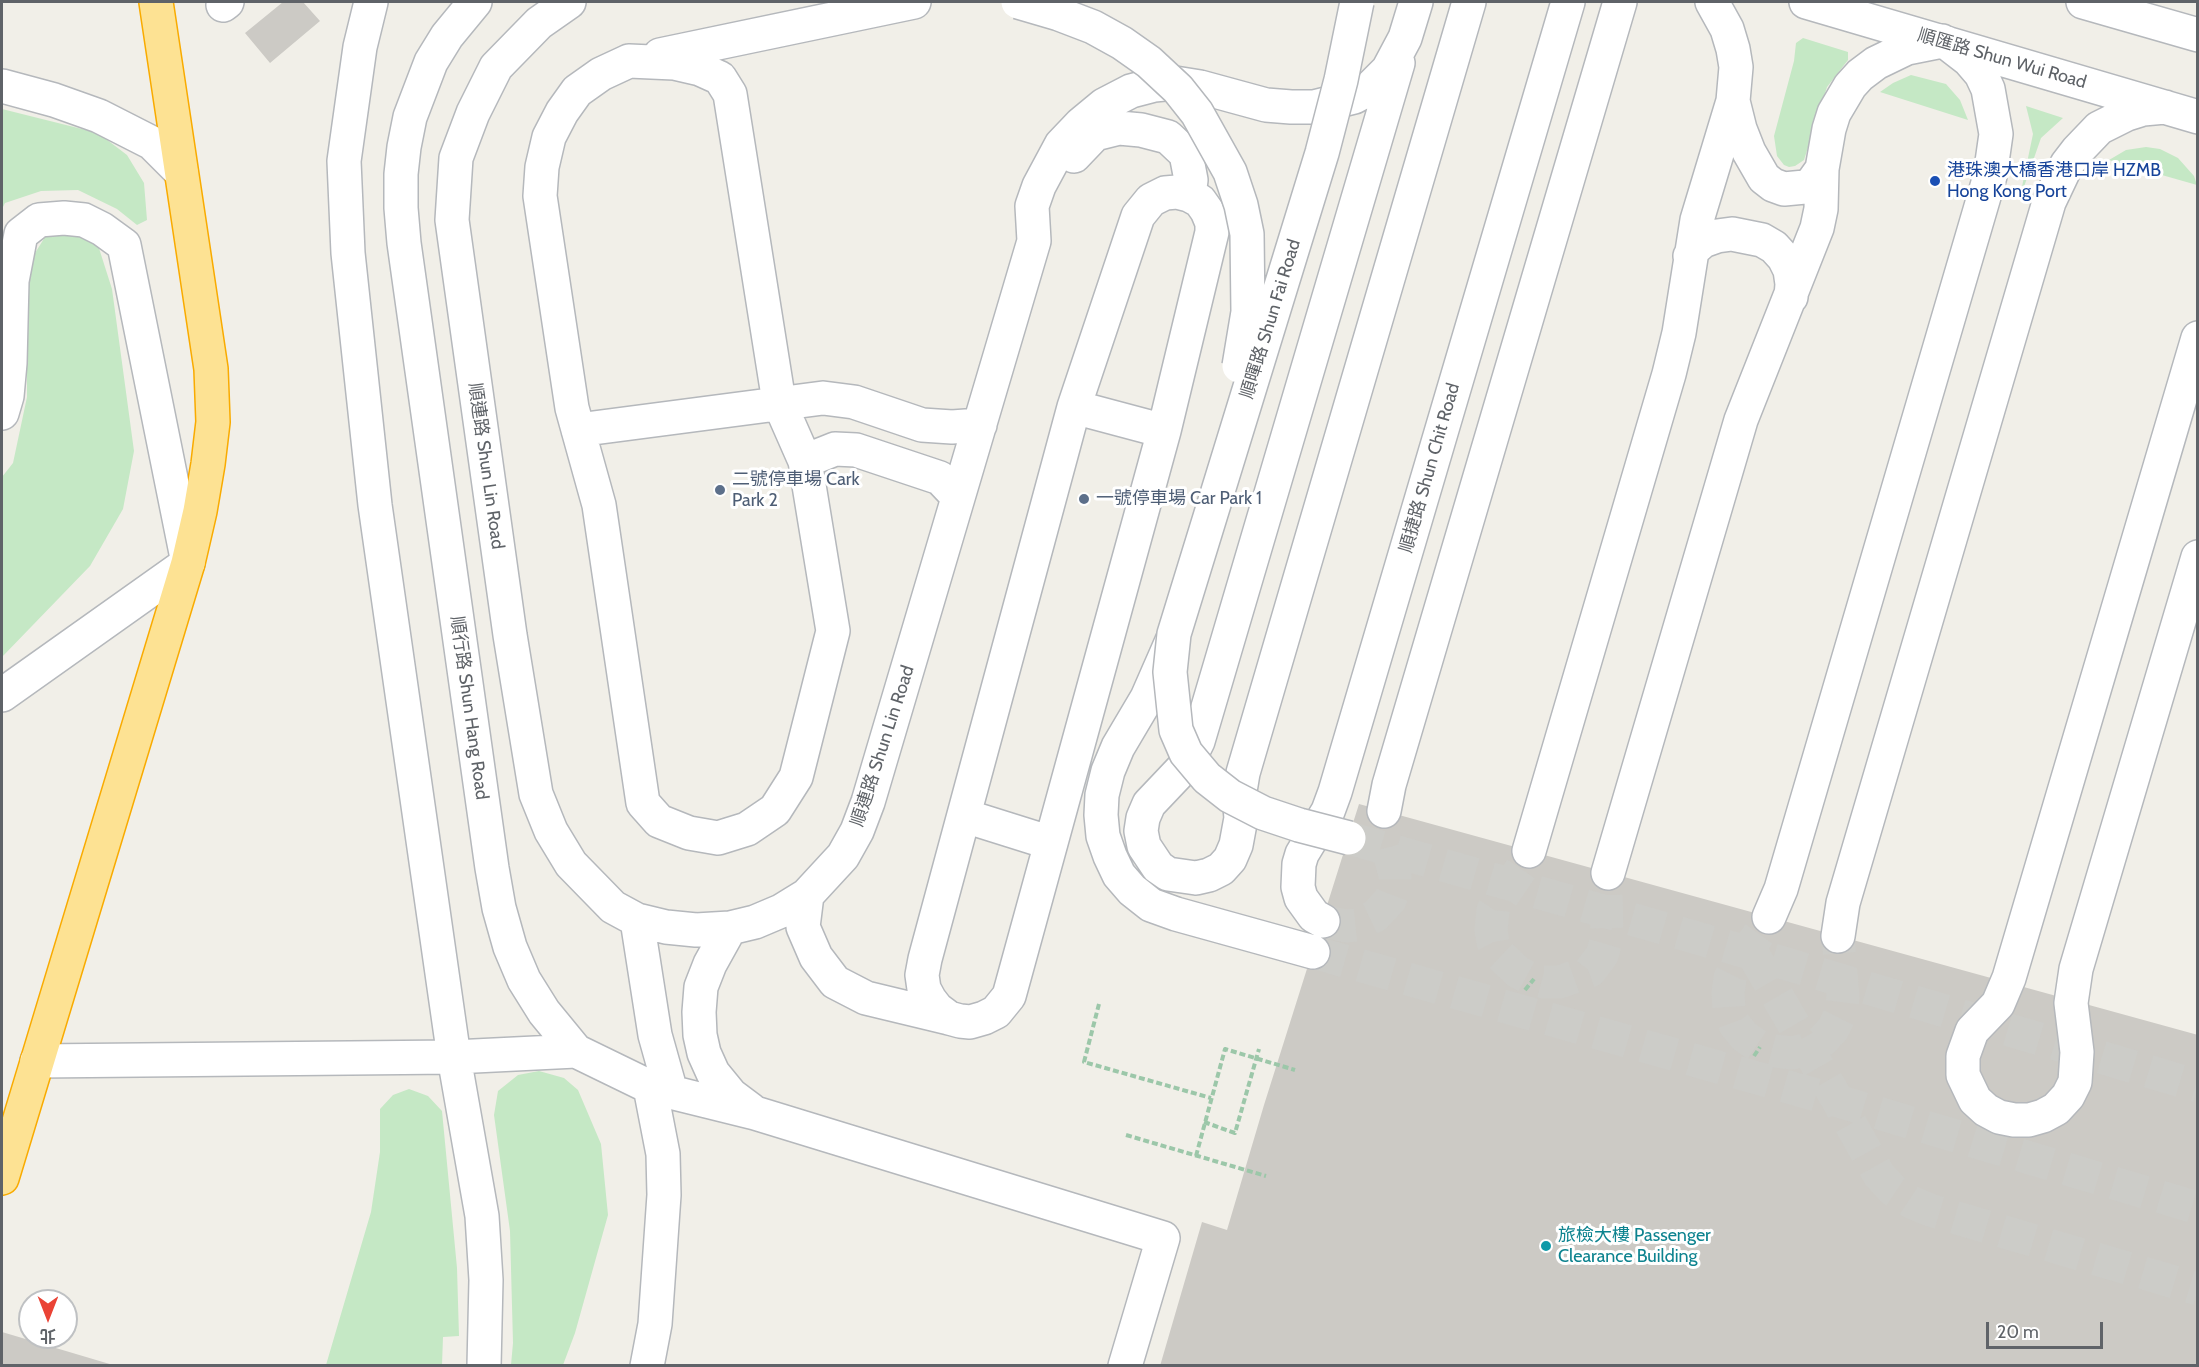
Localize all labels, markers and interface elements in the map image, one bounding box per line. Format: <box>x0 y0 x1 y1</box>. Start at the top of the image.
street label: 順匯路 Shun Wui Road <box>1915 25 2089 93</box>
place label: 港珠澳大橋香港口岸 HZMB Hong Kong Port <box>1947 160 2161 202</box>
marker: 港珠澳大橋香港口岸 HZMB Hong Kong Port <box>1928 174 1942 188</box>
street label: 順暉路 Shun Fai Road <box>1236 237 1306 401</box>
street label: 順連路 Shun Lin Road <box>464 381 508 551</box>
street label: 順捷路 Shun Chit Road <box>1395 381 1465 555</box>
place label: 二號停車場 Cark Park 2 <box>732 469 860 512</box>
marker: 二號停車場 Cark Park 2 <box>713 483 727 497</box>
place label: 一號停車場 Car Park 1 <box>1096 488 1262 510</box>
marker: 一號停車場 Car Park 1 <box>1077 492 1091 506</box>
street label: 順行路 Shun Hang Road <box>445 615 493 801</box>
street label: 順連路 Shun Lin Road <box>847 663 919 829</box>
place label: 旅檢大樓 Passenger Clearance Building <box>1558 1225 1711 1268</box>
marker: 旅檢大樓 Passenger Clearance Building <box>1539 1239 1553 1253</box>
north arrow <box>18 1289 78 1349</box>
scale bar <box>1989 1310 2106 1348</box>
text: 20 m <box>1997 1321 2039 1343</box>
text: 北 <box>40 1326 56 1345</box>

